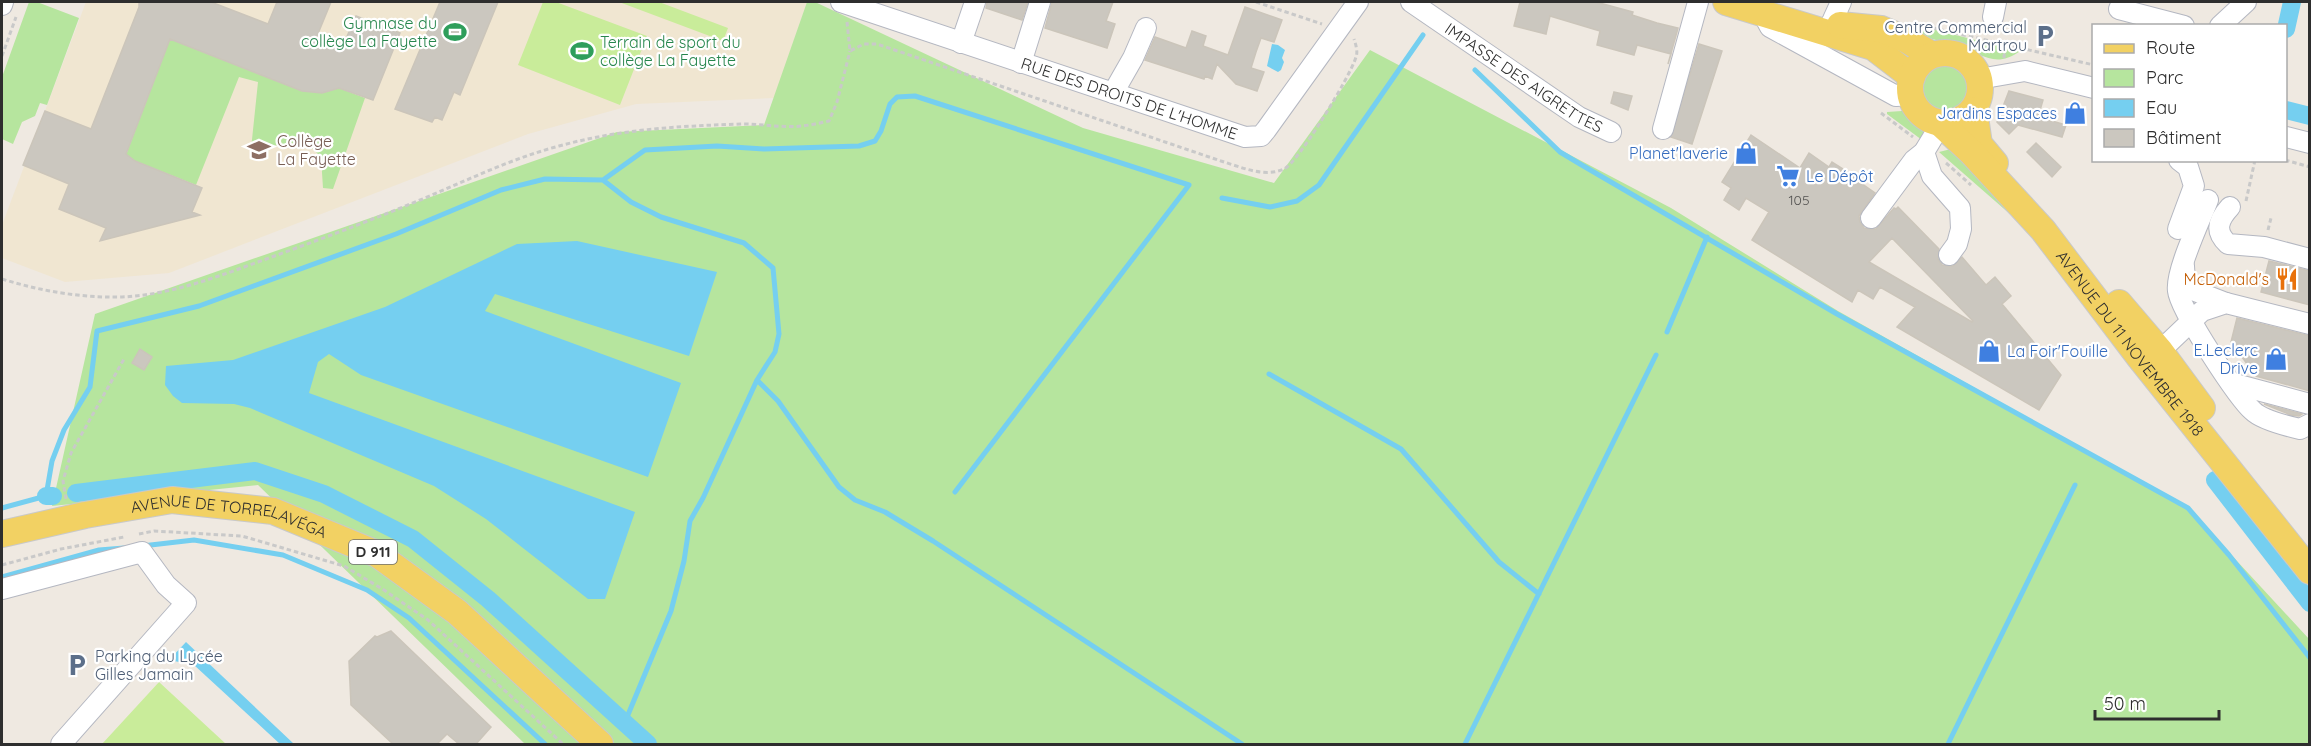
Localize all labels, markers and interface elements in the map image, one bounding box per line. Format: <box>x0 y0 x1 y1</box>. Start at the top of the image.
place label: Gymnase du collège La Fayette <box>301 13 437 51</box>
place label: Centre Commercial Martrou <box>1884 17 2027 55</box>
street label: IMPASSE DES AIGRETTES <box>1441 18 1606 137</box>
sports icon: Gymnase du collège La Fayette <box>442 19 468 45</box>
parking icon: Centre Commercial Martrou <box>2032 23 2058 49</box>
legend <box>2092 24 2287 162</box>
place label: Terrain de sport du collège La Fayette <box>600 32 741 70</box>
text: Route <box>2146 36 2195 59</box>
sports icon: Terrain de sport du collège La Fayette <box>569 38 595 64</box>
street label: RUE DES DROITS DE L'HOMME <box>1019 53 1240 144</box>
text: Parc <box>2146 66 2183 89</box>
text: Eau <box>2146 96 2177 119</box>
shop icon: Jardins Espaces <box>2062 100 2088 126</box>
place label: Jardins Espaces <box>1937 103 2057 123</box>
text: Bâtiment <box>2146 126 2222 149</box>
place label: Collège La Fayette <box>277 131 356 169</box>
school or university icon: Collège La Fayette <box>246 137 272 163</box>
shop icon: Planet'laverie <box>1733 140 1759 166</box>
place label: Planet'laverie <box>1629 143 1728 163</box>
supermarket icon: Le Dépôt <box>1775 163 1801 189</box>
place label: Le Dépôt <box>1806 166 1873 186</box>
house number: 105 <box>1788 191 1810 209</box>
street label: AVENUE DU 11 NOVEMBRE 1918 <box>2052 246 2208 440</box>
restaurant icon: McDonald's <box>2274 266 2300 292</box>
place label: McDonald's <box>2183 269 2269 289</box>
shop icon: La Foir'Fouille <box>1976 338 2002 364</box>
place label: E.Leclerc Drive <box>2194 340 2258 378</box>
place label: La Foir'Fouille <box>2007 341 2108 361</box>
shop icon: E.Leclerc Drive <box>2263 346 2289 372</box>
street label: AVENUE DE TORRELAVÉGA <box>129 490 330 542</box>
road number: D 911 <box>349 540 397 564</box>
place label: Parking du Lycée Gilles Jamain <box>95 646 223 684</box>
parking icon: Parking du Lycée Gilles Jamain <box>64 652 90 678</box>
scale bar <box>2095 683 2220 721</box>
text: 50 m <box>2104 692 2146 715</box>

